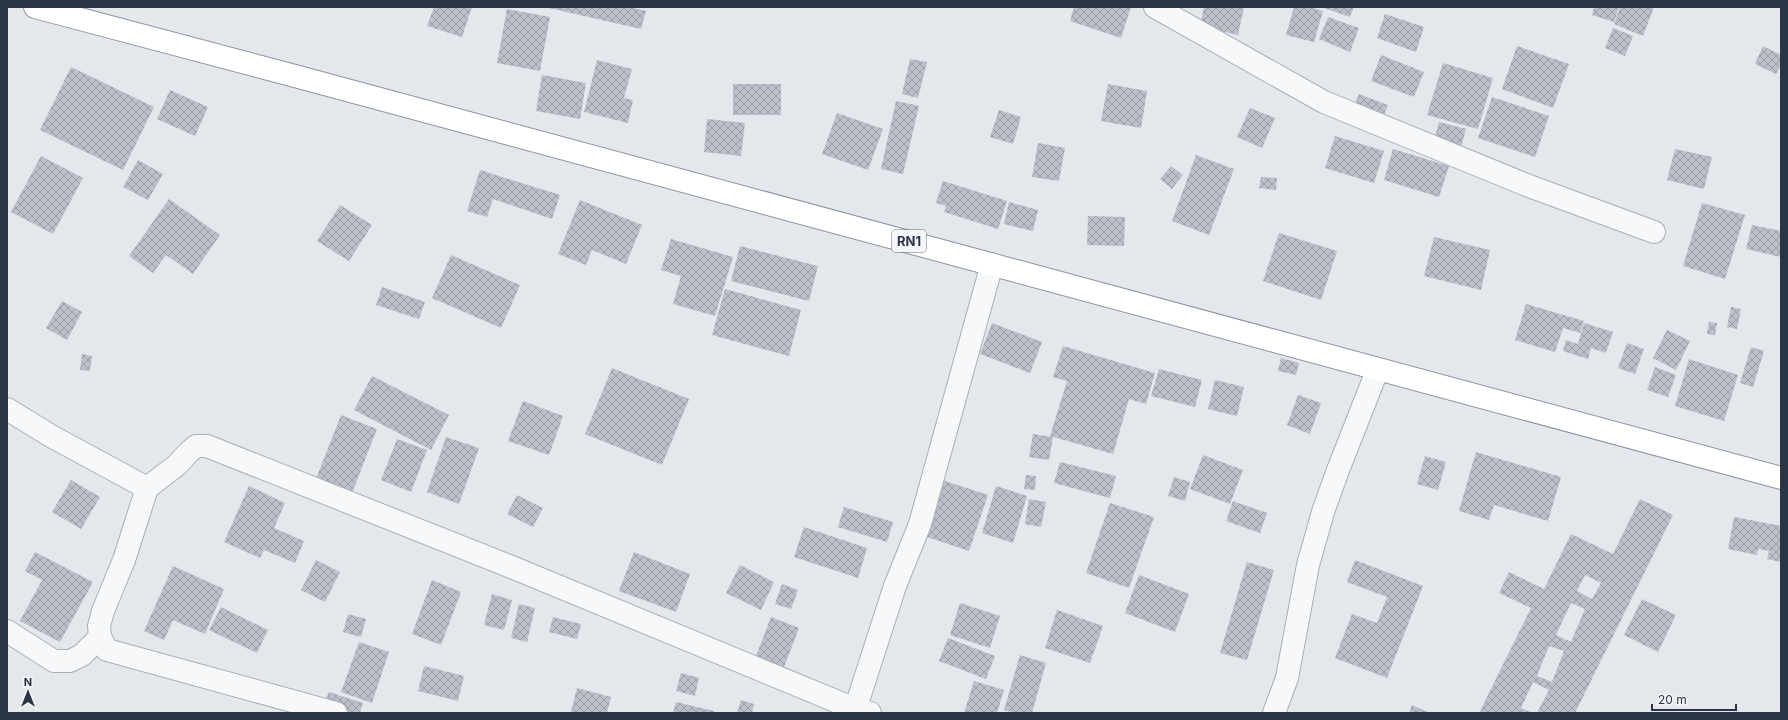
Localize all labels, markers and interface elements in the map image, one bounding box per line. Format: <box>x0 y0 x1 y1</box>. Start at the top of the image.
road number: RN1 <box>892 230 926 252</box>
north arrow <box>8 672 48 712</box>
text: N <box>24 675 32 689</box>
scale bar <box>1652 686 1736 712</box>
text: 20 m <box>1658 692 1687 707</box>

